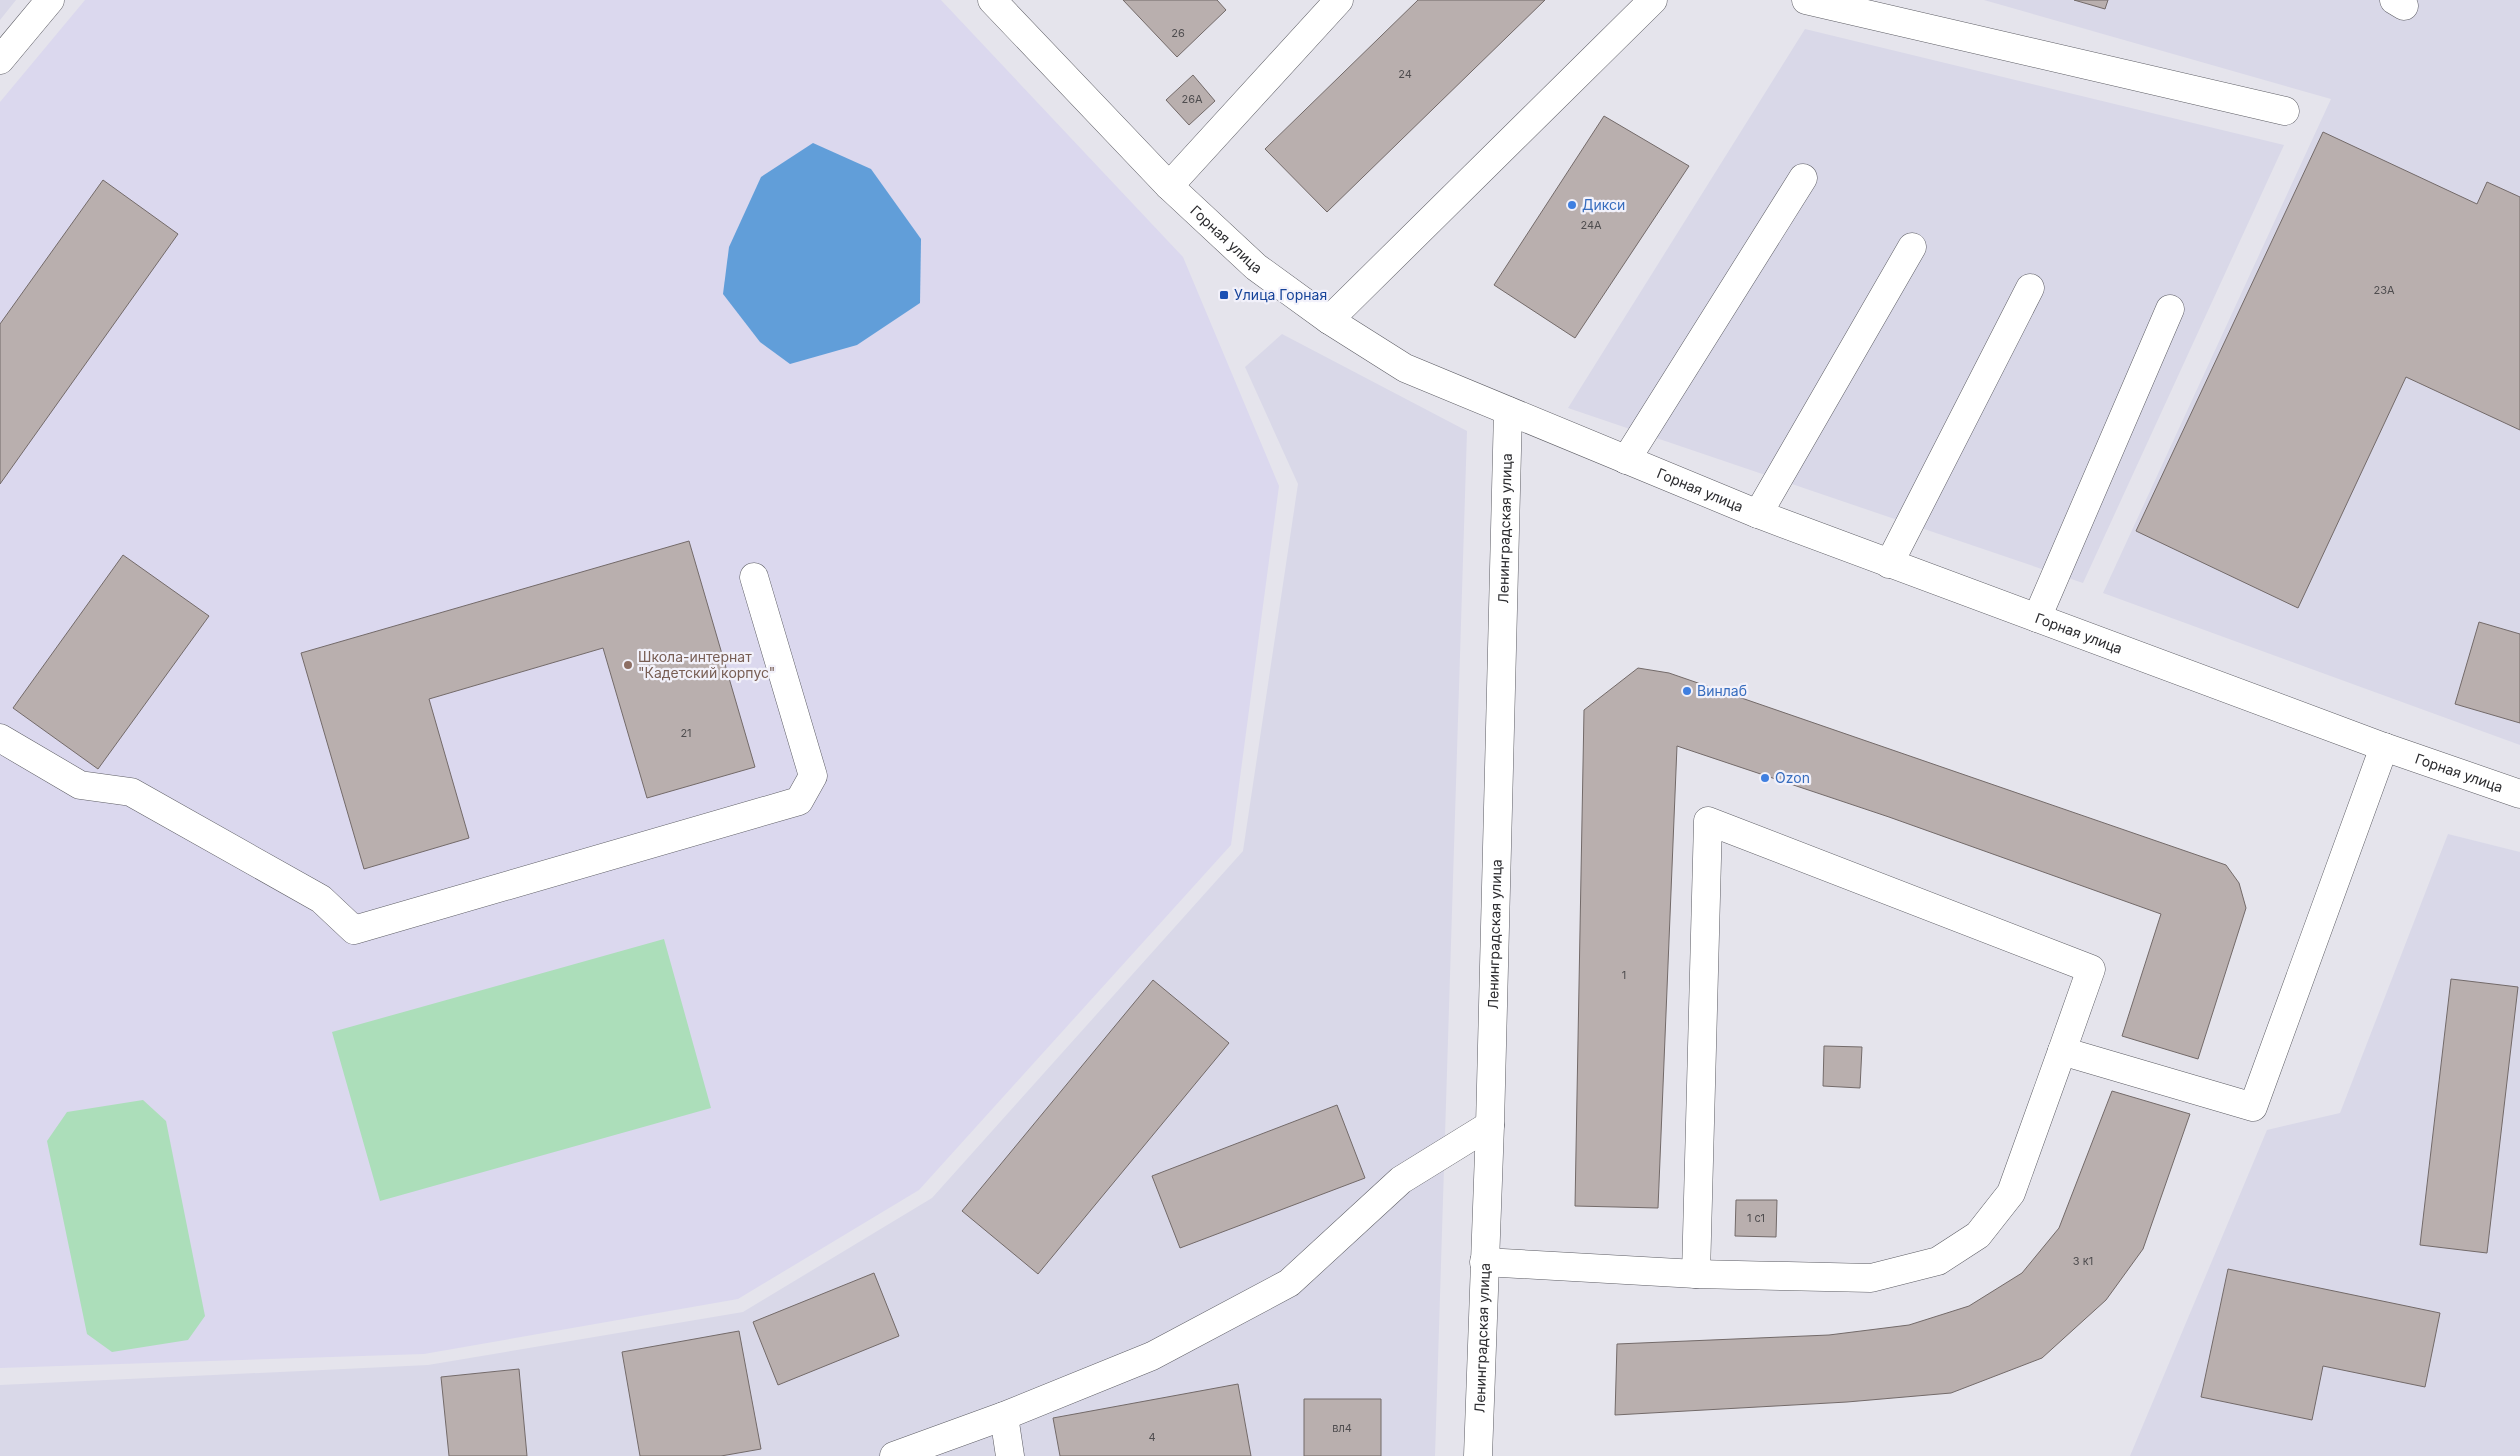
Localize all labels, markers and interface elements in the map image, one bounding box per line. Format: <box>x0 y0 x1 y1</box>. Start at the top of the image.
house number: 26 <box>1171 26 1185 40</box>
house number: 24 <box>1398 67 1412 81</box>
house number: 26А <box>1181 92 1203 106</box>
place label: Дикси <box>1582 196 1625 213</box>
marker: Дикси <box>1566 199 1578 211</box>
street label: Горная улица <box>1187 201 1266 277</box>
house number: 24А <box>1580 218 1602 232</box>
house number: 23А <box>2373 283 2395 297</box>
place label: Улица Горная <box>1234 286 1327 303</box>
marker: Улица Горная <box>1218 289 1230 301</box>
street label: Ленинградская улица <box>1494 453 1515 604</box>
street label: Горная улица <box>1655 464 1746 515</box>
street label: Горная улица <box>2033 609 2125 657</box>
place label: Школа-интернат "Кадетский корпус" <box>638 648 775 681</box>
marker: Школа-интернат "Кадетский корпус" <box>622 659 634 671</box>
place label: Винлаб <box>1697 682 1747 699</box>
marker: Винлаб <box>1681 685 1693 697</box>
house number: 21 <box>680 726 692 740</box>
street label: Горная улица <box>2413 749 2505 795</box>
place label: Ozon <box>1775 769 1810 786</box>
marker: Ozon <box>1759 772 1771 784</box>
street label: Ленинградская улица <box>1484 859 1505 1010</box>
house number: 1 <box>1622 968 1626 982</box>
house number: 1 с1 <box>1747 1211 1765 1225</box>
house number: 3 к1 <box>2073 1254 2093 1268</box>
street label: Ленинградская улица <box>1471 1263 1493 1413</box>
house number: вл4 <box>1332 1421 1352 1435</box>
house number: 4 <box>1148 1430 1156 1444</box>

